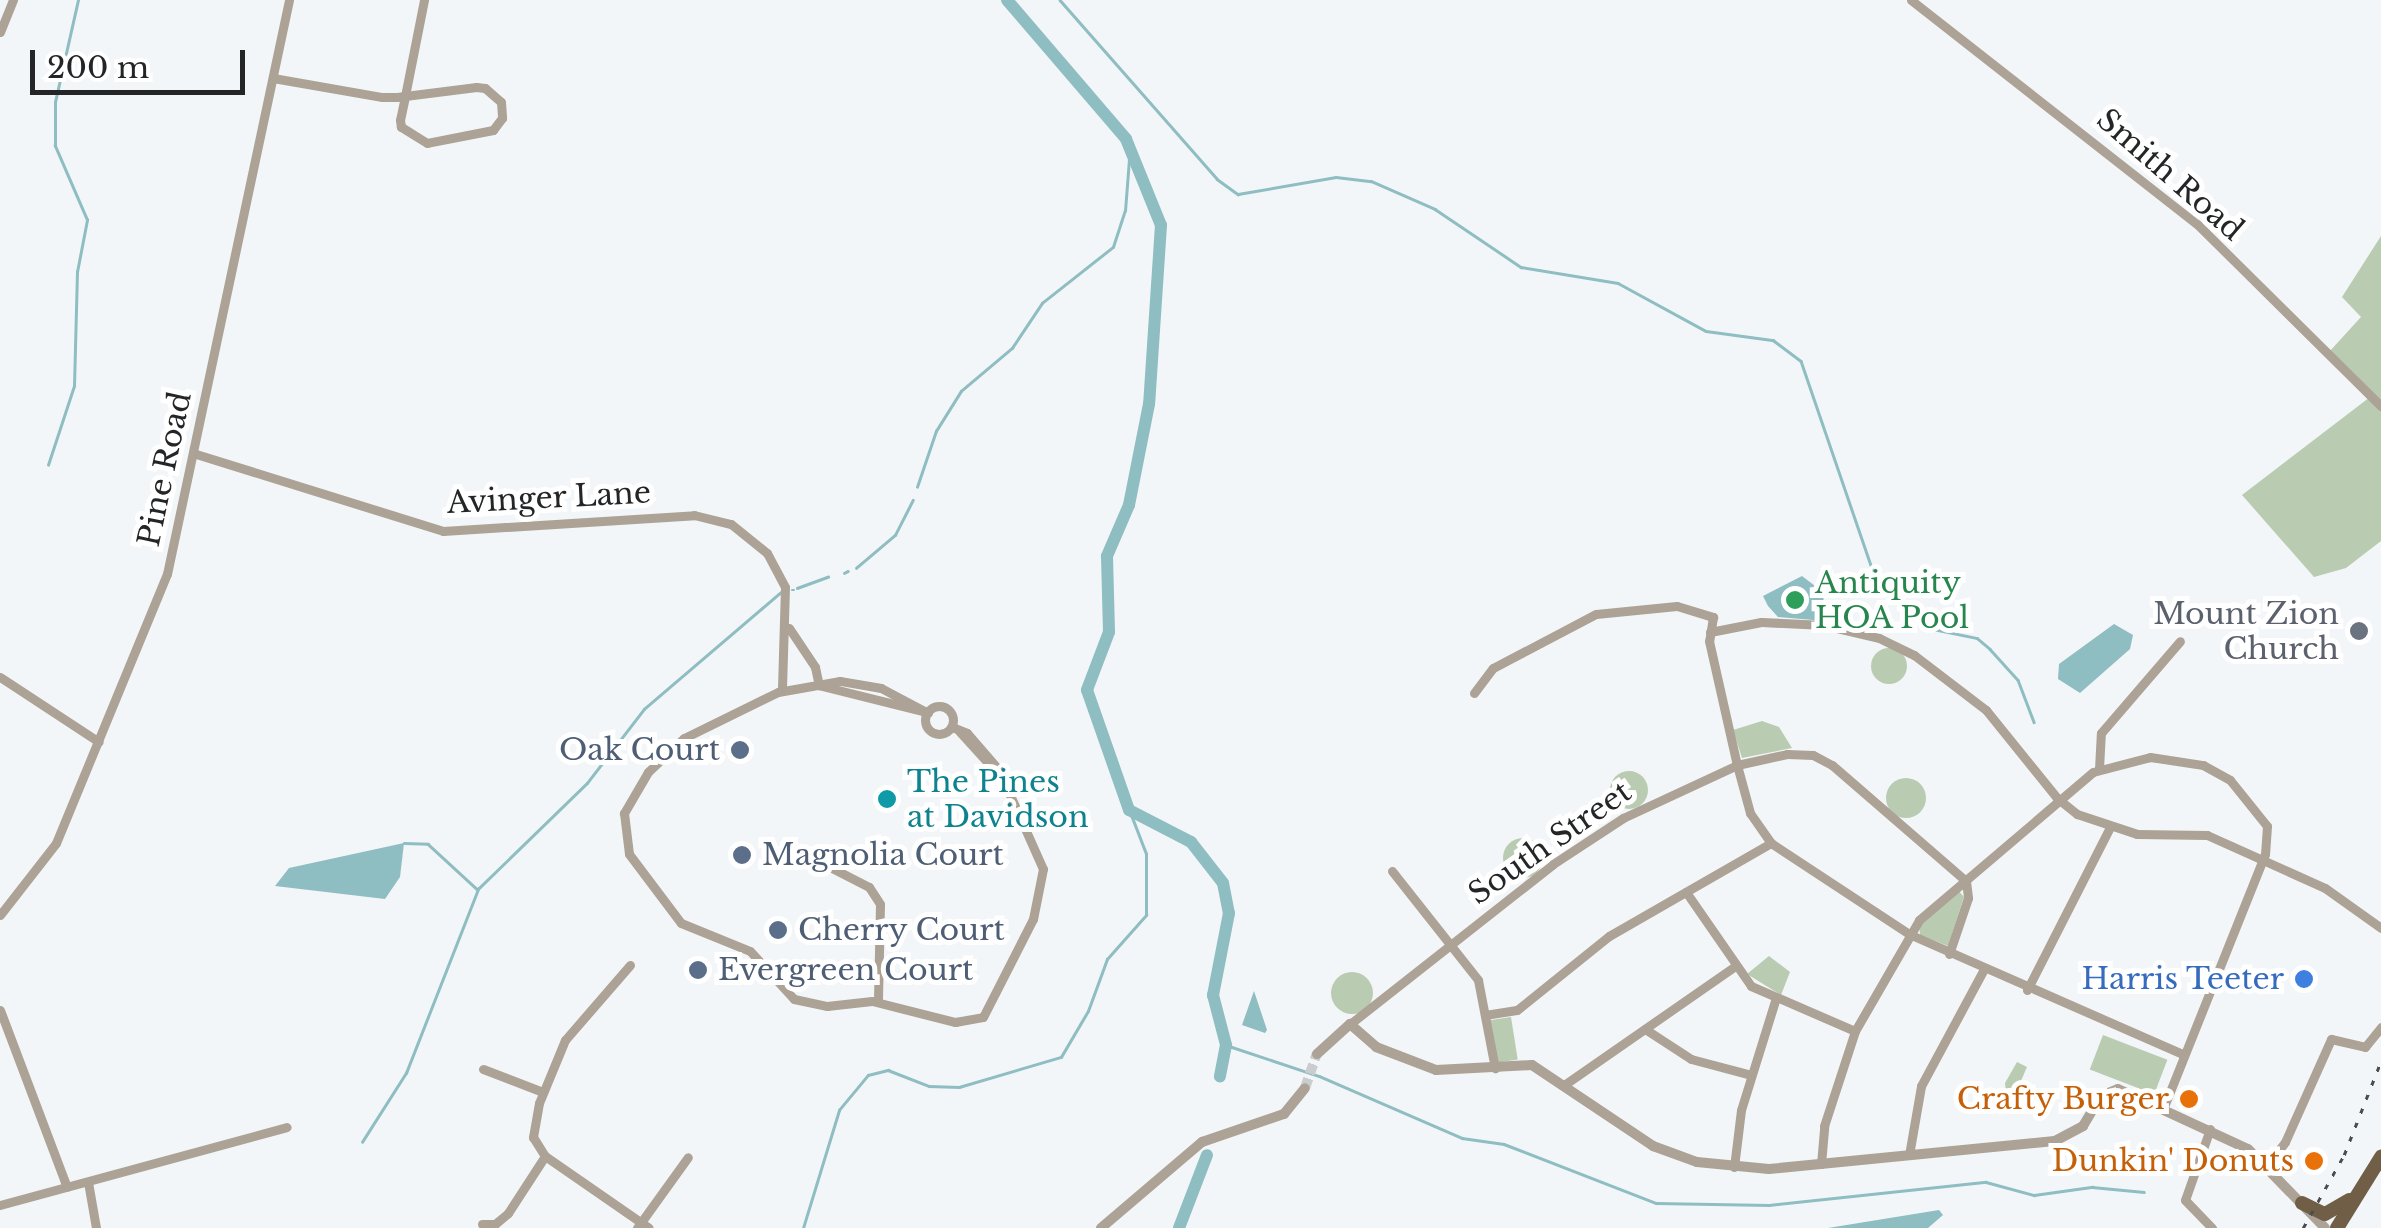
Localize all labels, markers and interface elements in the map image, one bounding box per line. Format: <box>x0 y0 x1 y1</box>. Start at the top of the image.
scale bar <box>35 30 250 92</box>
text: 200 m <box>47 49 149 86</box>
street label: Smith Road <box>2089 102 2251 248</box>
street label: Pine Road <box>131 388 199 550</box>
street label: Avinger Lane <box>446 475 652 521</box>
place label: Antiquity HOA Pool <box>1815 565 1970 636</box>
marker: Antiquity HOA Pool <box>1784 589 1806 611</box>
place label: Mount Zion Church <box>2153 596 2339 666</box>
marker: Mount Zion Church <box>2348 620 2370 642</box>
place label: Oak Court <box>559 732 720 768</box>
marker: Oak Court <box>729 739 751 761</box>
place label: The Pines at Davidson <box>907 764 1089 834</box>
street label: South Street <box>1462 774 1638 912</box>
marker: The Pines at Davidson <box>876 788 898 810</box>
place label: Magnolia Court <box>762 837 1004 873</box>
marker: Magnolia Court <box>731 844 753 866</box>
place label: Cherry Court <box>798 912 1006 948</box>
marker: Cherry Court <box>767 919 789 941</box>
place label: Evergreen Court <box>718 952 973 988</box>
marker: Evergreen Court <box>687 959 709 981</box>
place label: Harris Teeter <box>2080 961 2284 997</box>
marker: Harris Teeter <box>2293 968 2315 990</box>
place label: Crafty Burger <box>1956 1081 2169 1117</box>
marker: Crafty Burger <box>2178 1088 2200 1110</box>
place label: Dunkin' Donuts <box>2051 1143 2294 1179</box>
marker: Dunkin' Donuts <box>2303 1150 2325 1172</box>

